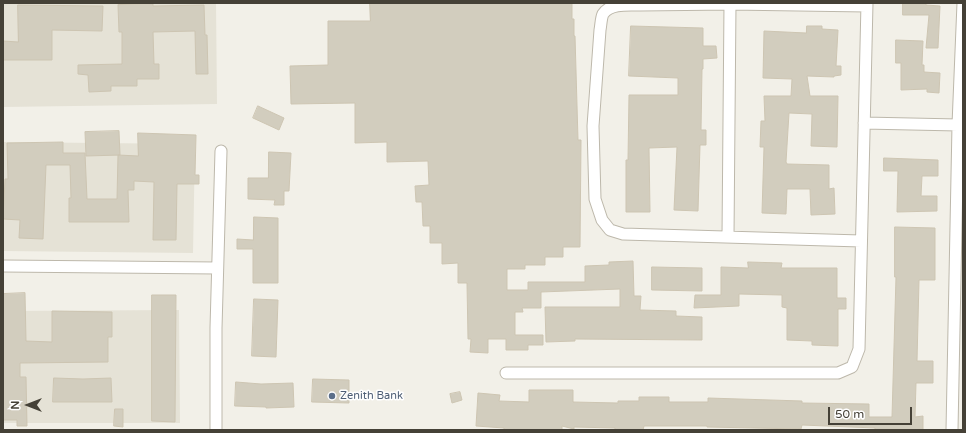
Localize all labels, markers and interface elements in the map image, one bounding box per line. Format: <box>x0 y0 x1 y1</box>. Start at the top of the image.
north arrow <box>8 385 48 425</box>
place label: Zenith Bank <box>340 389 403 403</box>
marker: Zenith Bank <box>327 391 337 401</box>
scale bar <box>830 399 914 425</box>
text: N <box>9 401 22 409</box>
text: 50 m <box>835 407 864 421</box>

